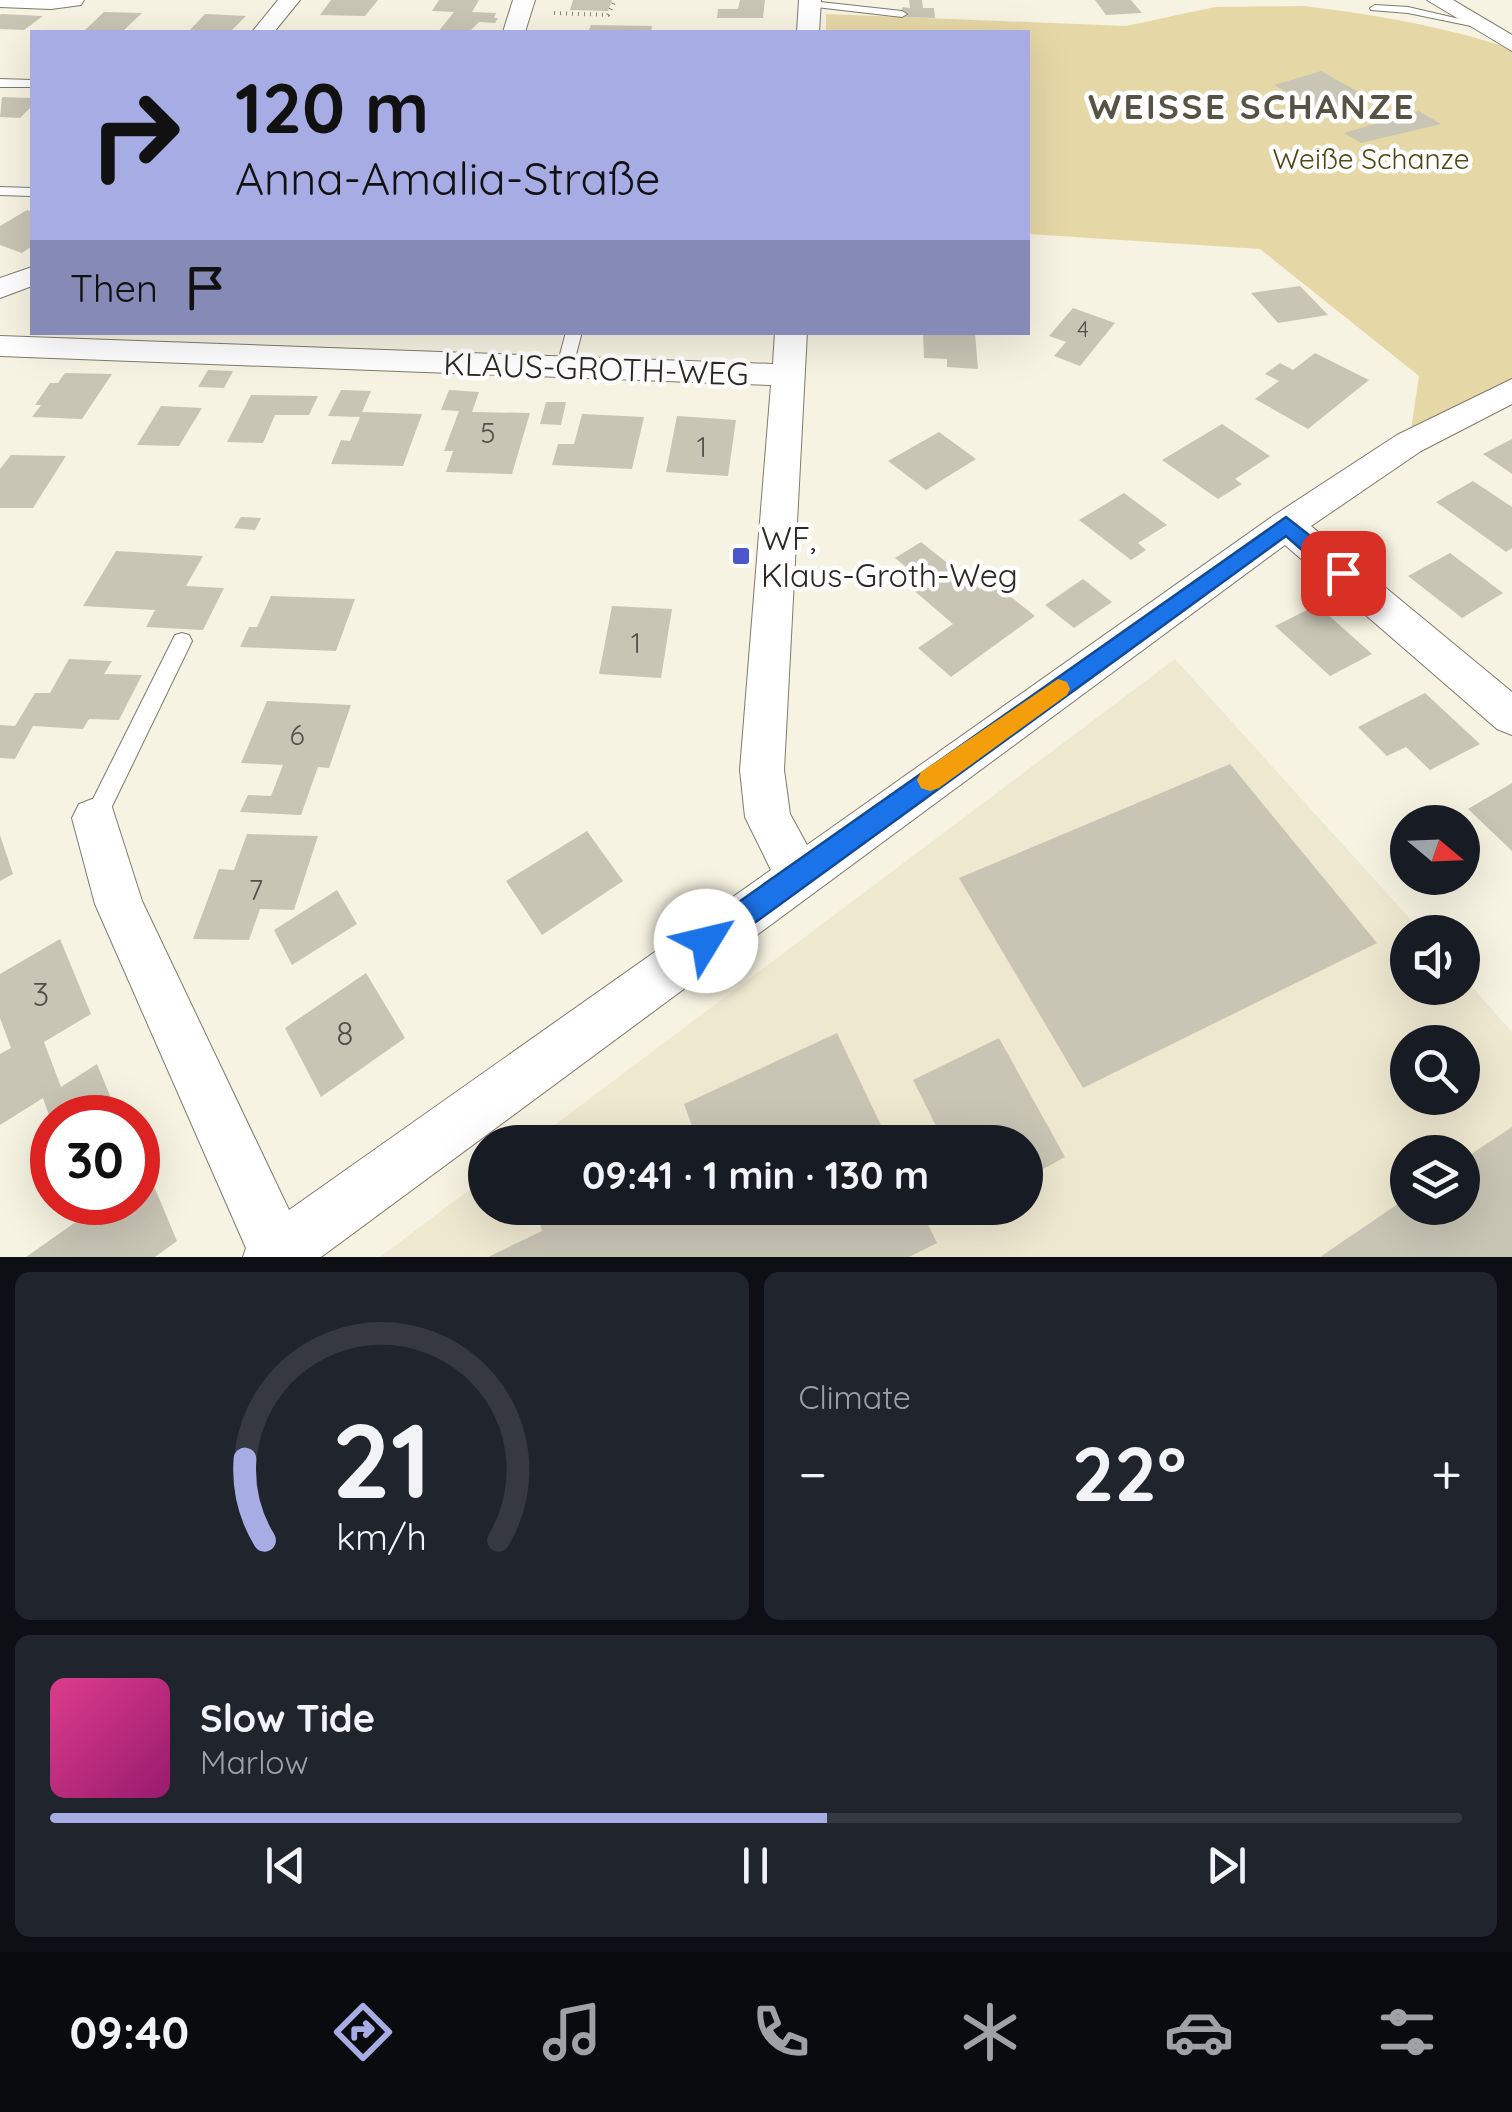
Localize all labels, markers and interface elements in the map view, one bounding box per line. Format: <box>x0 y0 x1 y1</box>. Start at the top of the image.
text: 120 m <box>235 63 429 151</box>
icon: right <box>70 70 200 200</box>
district label: WEISSE SCHANZE <box>1088 84 1416 128</box>
park label: Weiße Schanze <box>1272 141 1470 176</box>
text: Anna-Amalia-Straße <box>235 150 660 206</box>
icon: arrive <box>178 260 233 315</box>
text: Then <box>70 264 158 312</box>
house number: 4 <box>1077 315 1089 343</box>
street label: KLAUS-GROTH-WEG <box>443 343 749 393</box>
house number: 5 <box>480 415 496 450</box>
house number: 1 <box>697 429 707 464</box>
place label: WF, Klaus-Groth-Weg <box>761 518 1018 595</box>
pin <box>1301 531 1386 616</box>
marker: WF, Klaus-Groth-Weg <box>730 545 752 567</box>
icon: arrive <box>1316 546 1371 601</box>
house number: 1 <box>631 625 641 660</box>
house number: 6 <box>289 717 305 752</box>
north arrow <box>1390 805 1480 895</box>
map controls <box>1390 805 1480 1225</box>
house number: 7 <box>249 872 263 907</box>
position arrow <box>654 889 758 993</box>
button: sound <box>1390 915 1480 1005</box>
house number: 3 <box>33 974 49 1014</box>
house number: 8 <box>336 1013 354 1053</box>
button: search <box>1390 1025 1480 1115</box>
speed limit sign: 30 <box>30 1095 160 1225</box>
button: layers <box>1390 1135 1480 1225</box>
text: 09:41 · 1 min · 130 m <box>582 1151 929 1199</box>
text: Climate <box>799 1377 911 1417</box>
text: 21 <box>332 1394 432 1524</box>
text: 22° <box>1072 1426 1186 1520</box>
text: − <box>799 1439 827 1508</box>
text: + <box>1431 1439 1462 1508</box>
text: km/h <box>336 1514 427 1559</box>
text: Slow Tide <box>200 1694 375 1742</box>
text: Marlow <box>200 1742 309 1782</box>
icon: previous <box>258 1838 313 1893</box>
icon: pause <box>728 1838 783 1893</box>
icon: next <box>1199 1838 1254 1893</box>
icon: directions <box>328 1997 398 2067</box>
icon: music <box>537 1997 607 2067</box>
icon: phone <box>746 1997 816 2067</box>
icon: climate <box>955 1997 1025 2067</box>
icon: car <box>1164 1997 1234 2067</box>
icon: filters <box>1372 1997 1442 2067</box>
text: 09:40 <box>69 2004 189 2060</box>

